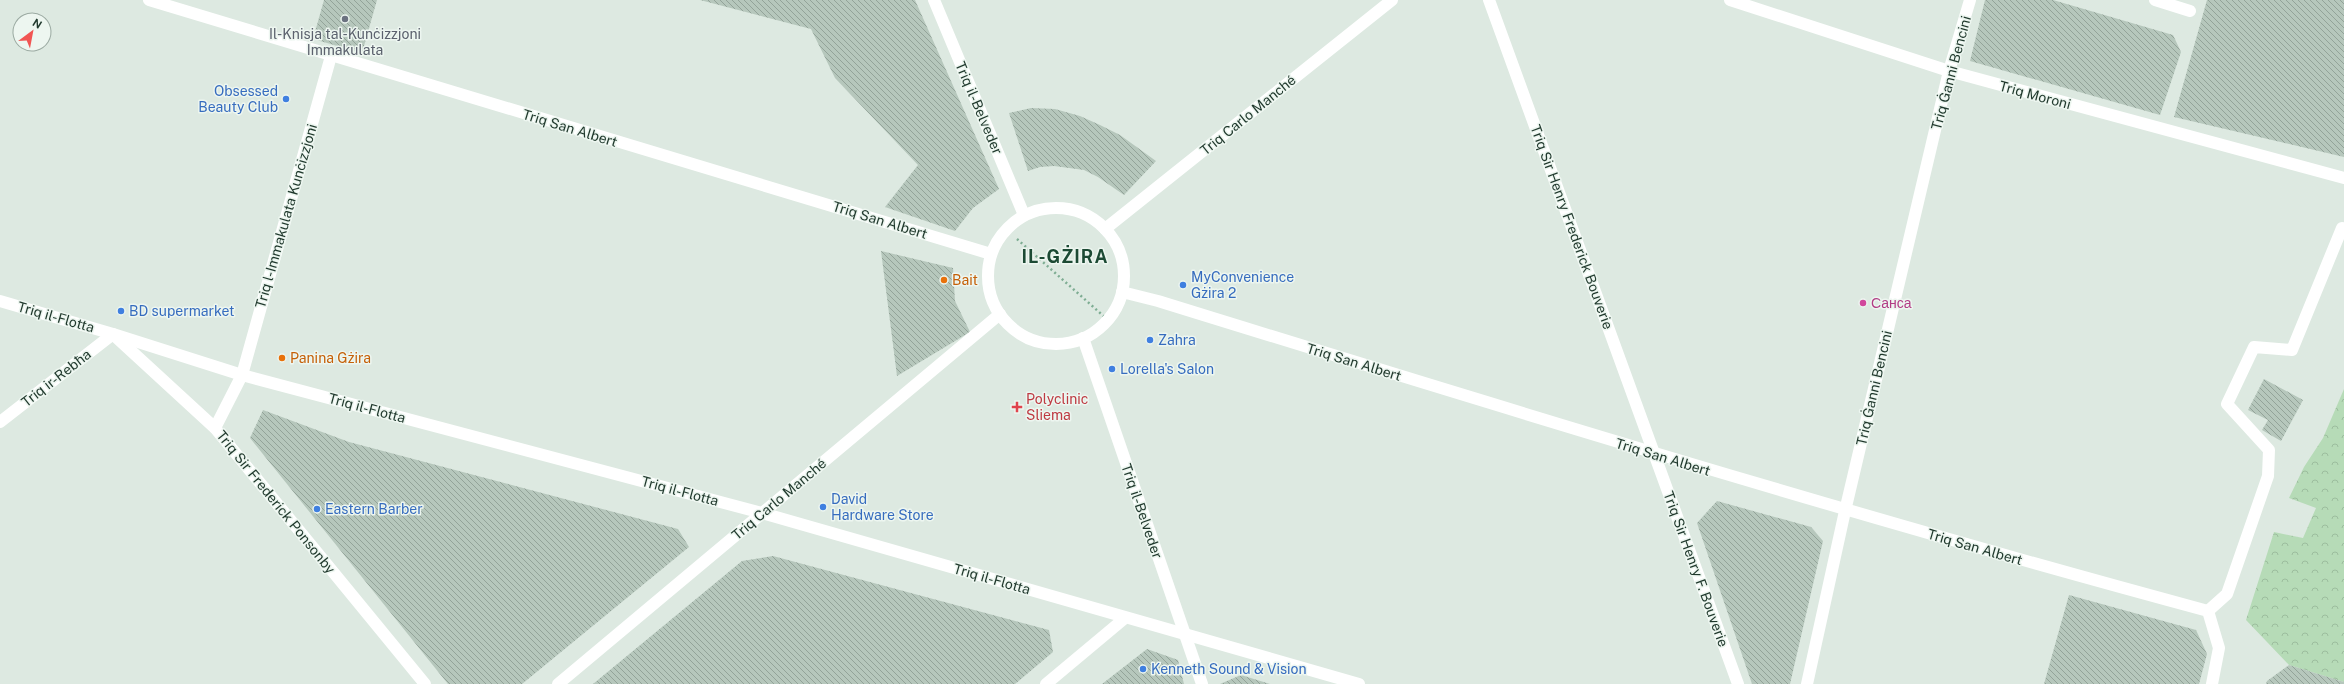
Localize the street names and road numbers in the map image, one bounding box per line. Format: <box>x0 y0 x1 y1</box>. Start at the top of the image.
street label: Triq Ġanni Bencini <box>1926 14 1974 132</box>
street label: Triq il-Belveder <box>952 59 1006 157</box>
street label: Triq Carlo Manché <box>1197 72 1299 158</box>
street label: Triq Moroni <box>1997 78 2073 112</box>
street label: Triq San Albert <box>521 106 619 150</box>
street label: Triq l-Immakulata Kunċizzjoni <box>252 122 320 310</box>
street label: Triq Sir Henry Frederick Bouverie <box>1527 123 1617 331</box>
street label: Triq San Albert <box>831 198 929 242</box>
street label: Triq il-Flotta <box>16 298 96 336</box>
street label: Triq Ġanni Bencini <box>1851 328 1895 447</box>
street label: Triq San Albert <box>1305 340 1403 384</box>
street label: Triq ir-Rebħa <box>18 346 94 410</box>
street label: Triq il-Flotta <box>327 390 407 426</box>
street label: Triq Sir Frederick Ponsonby <box>213 427 339 577</box>
street label: Triq San Albert <box>1614 435 1712 479</box>
street label: Triq Carlo Manché <box>729 455 829 543</box>
street label: Triq il-Belveder <box>1118 461 1166 561</box>
street label: Triq il-Flotta <box>640 473 720 509</box>
street label: Triq Sir Henry F. Bouverie <box>1660 489 1732 649</box>
street label: Triq San Albert <box>1926 526 2024 568</box>
street label: Triq il-Flotta <box>952 560 1032 598</box>

